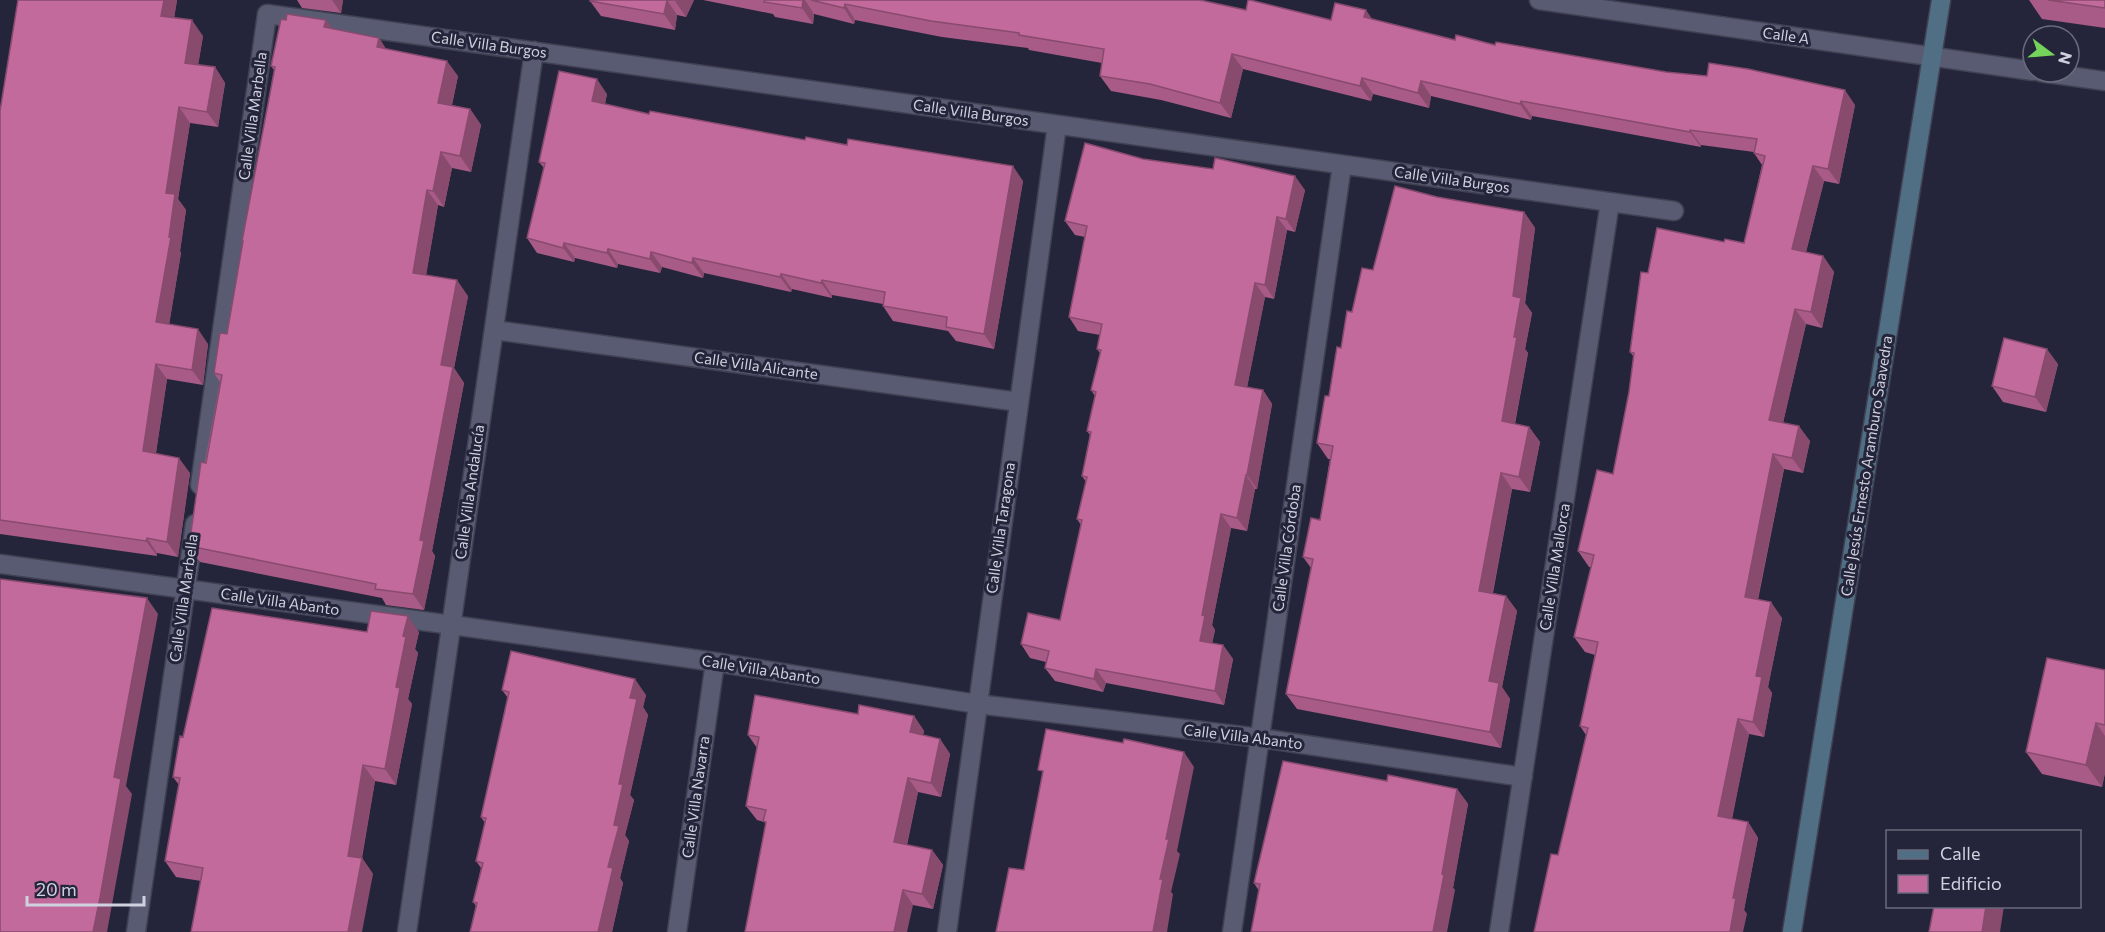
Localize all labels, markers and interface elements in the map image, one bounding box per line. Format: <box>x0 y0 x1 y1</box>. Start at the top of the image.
street label: Calle A <box>1762 23 1811 47</box>
north arrow <box>2021 24 2081 84</box>
street label: Calle Villa Burgos <box>430 27 548 61</box>
text: N <box>2055 50 2077 67</box>
street label: Calle Villa Marbella <box>234 51 270 181</box>
street label: Calle Villa Burgos <box>912 95 1030 129</box>
street label: Calle Villa Burgos <box>1393 162 1511 196</box>
street label: Calle Jesús Ernesto Aramburo Saavedra <box>1836 334 1896 597</box>
street label: Calle Villa Alicante <box>693 347 819 383</box>
street label: Calle Villa Andalucía <box>451 423 487 560</box>
street label: Calle Villa Taragona <box>982 461 1018 595</box>
street label: Calle Villa Córdoba <box>1268 483 1304 613</box>
street label: Calle Villa Mallorca <box>1535 502 1573 632</box>
street label: Calle Villa Marbella <box>165 533 201 663</box>
street label: Calle Villa Abanto <box>220 584 341 618</box>
street label: Calle Villa Abanto <box>701 651 822 687</box>
street label: Calle Villa Abanto <box>1183 720 1304 752</box>
street label: Calle Villa Navarra <box>678 735 712 859</box>
legend <box>1886 830 2081 908</box>
text: Calle <box>1940 842 1980 864</box>
scale bar <box>27 869 144 907</box>
text: Edificio <box>1940 872 2002 894</box>
text: 20 m <box>36 878 77 900</box>

